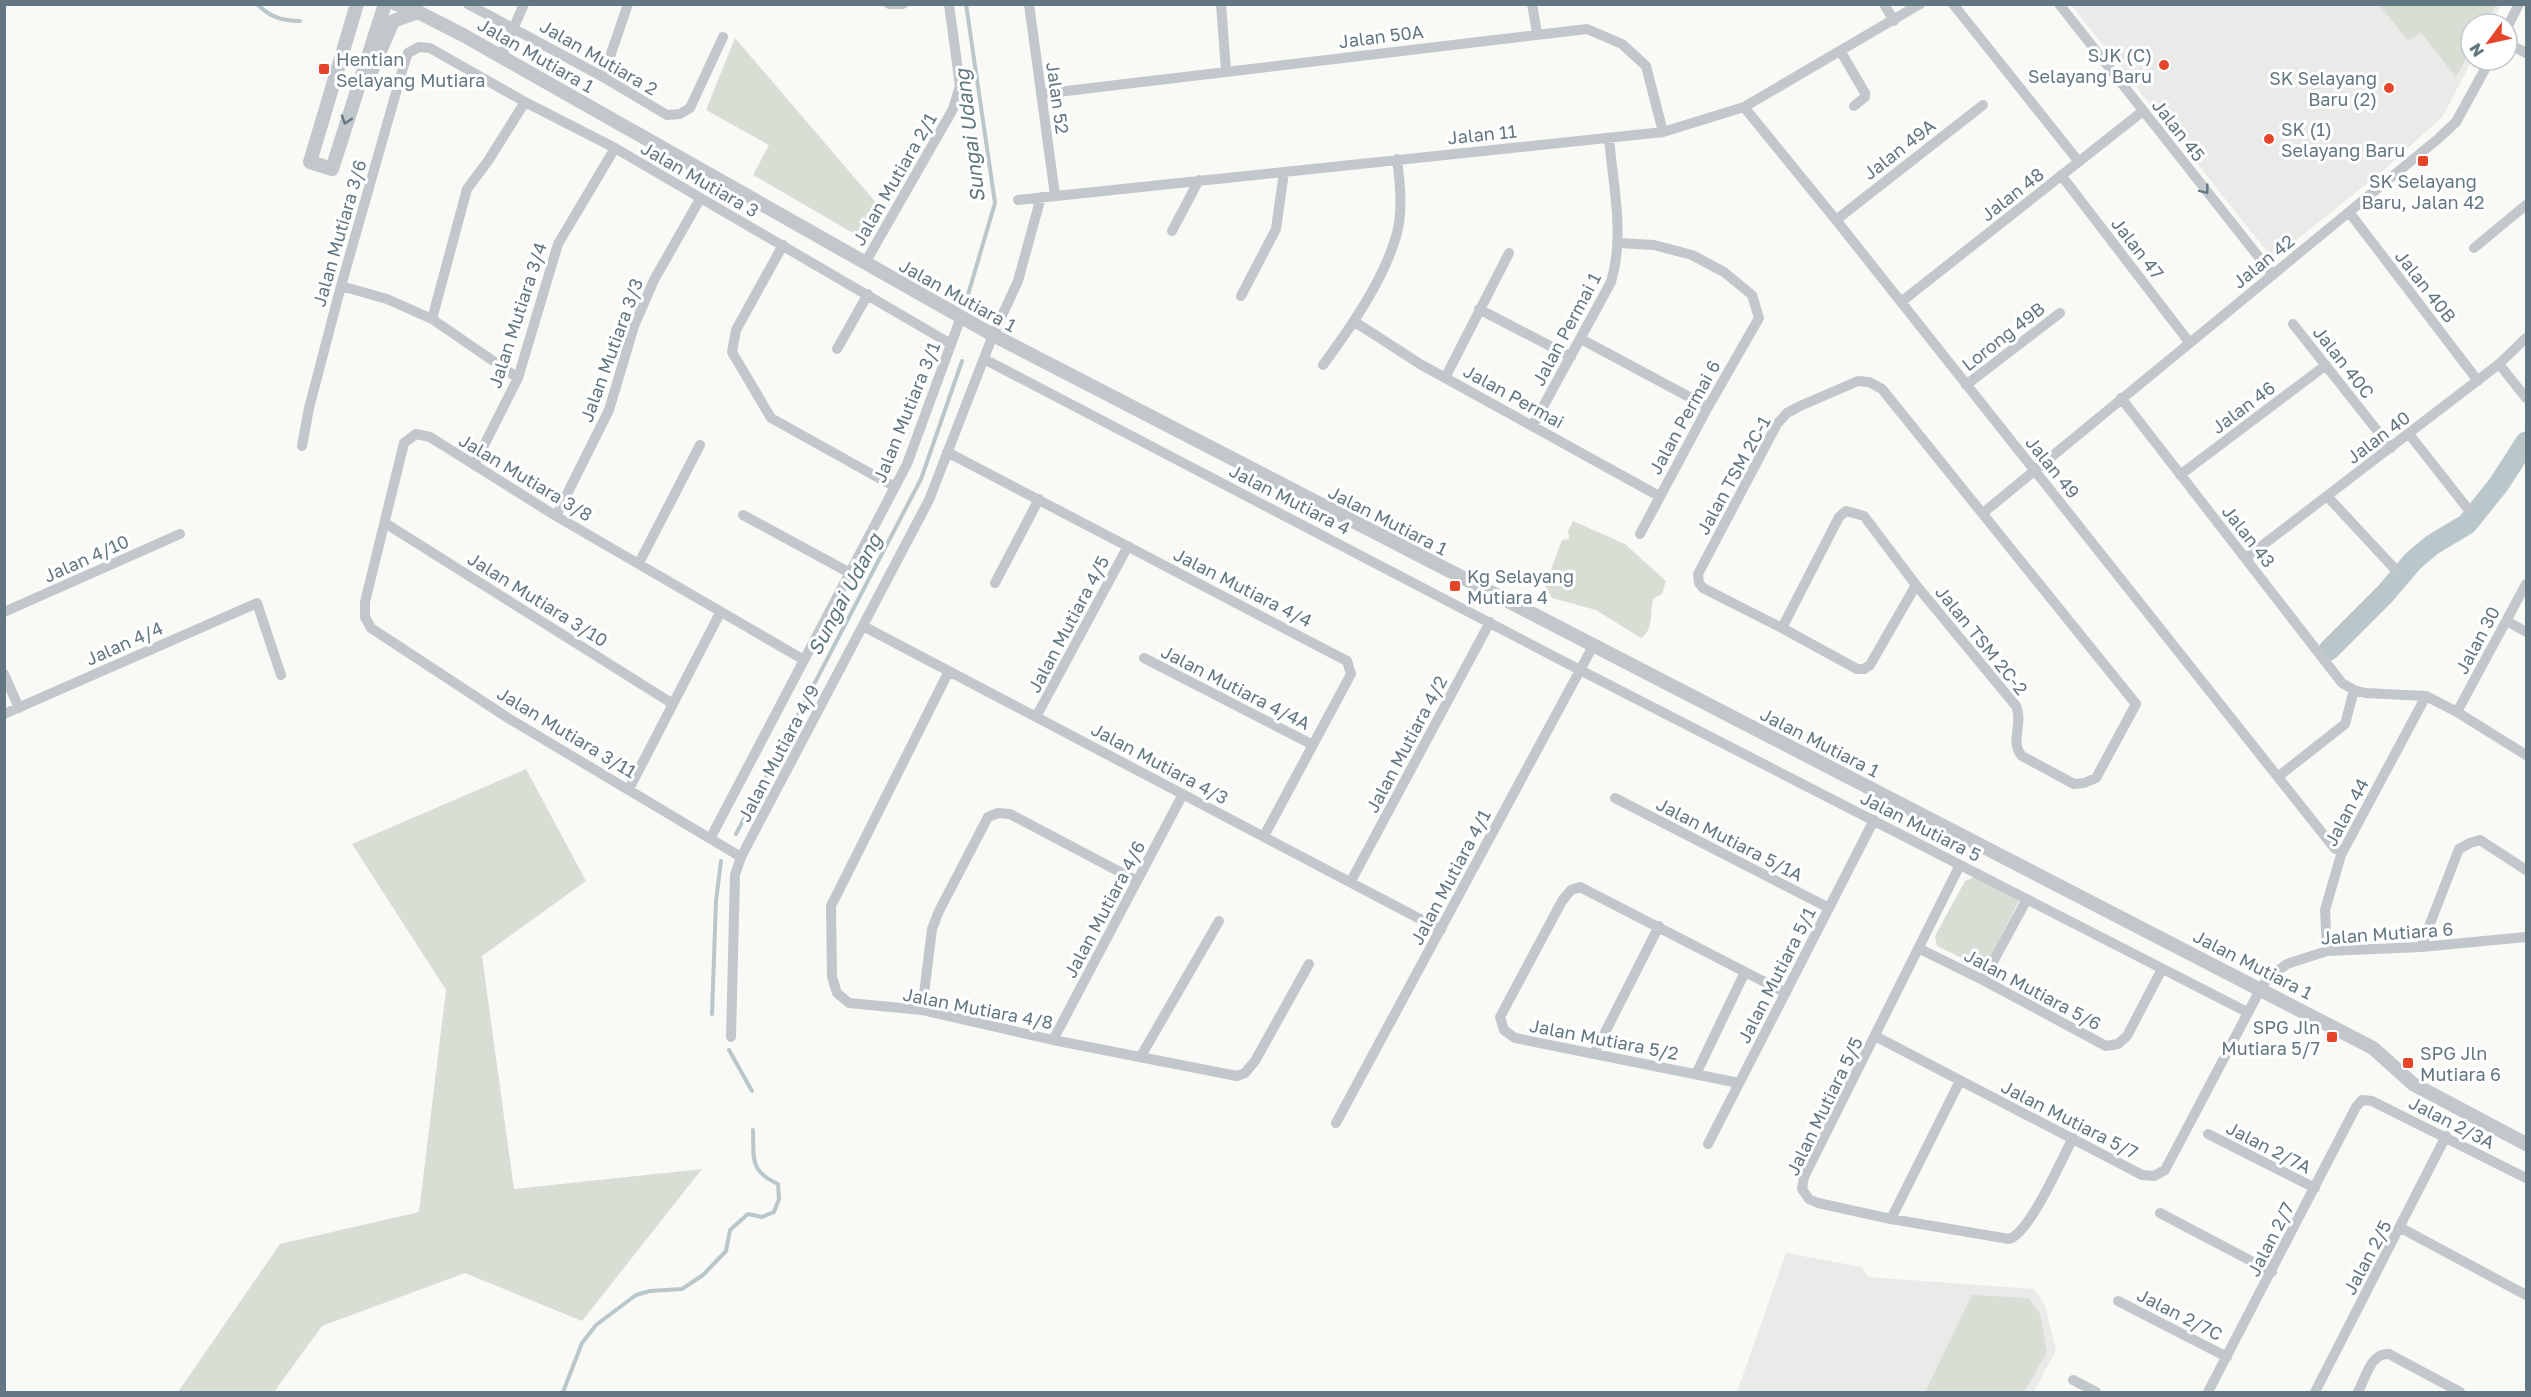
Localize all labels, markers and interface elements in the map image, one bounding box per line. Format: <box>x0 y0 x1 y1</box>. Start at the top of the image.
north arrow <box>2459 12 2519 72</box>
street label: Jalan Mutiara 1 <box>474 13 598 97</box>
street label: Jalan Mutiara 2 <box>536 14 662 100</box>
street label: Jalan 50A <box>1337 20 1425 52</box>
text: N <box>2465 40 2488 61</box>
place label: SJK (C) Selayang Baru <box>2028 44 2152 87</box>
place label: Hentian Selayang Mutiara <box>336 48 485 91</box>
marker: SJK (C) Selayang Baru <box>2157 58 2171 72</box>
street label: Jalan 52 <box>1042 61 1074 135</box>
marker: Hentian Selayang Mutiara <box>317 62 331 76</box>
water label: Sungai Udang <box>949 66 990 204</box>
place label: SK Selayang Baru (2) <box>2269 67 2377 110</box>
marker: SK Selayang Baru (2) <box>2382 81 2396 95</box>
street label: Jalan 45 <box>2148 94 2210 166</box>
street label: Jalan Mutiara 2/1 <box>847 109 941 249</box>
one-way arrow <box>341 114 354 125</box>
street label: Jalan 49A <box>1859 114 1939 184</box>
place label: SK (1) Selayang Baru <box>2281 118 2405 161</box>
street label: Jalan 11 <box>1446 119 1518 149</box>
marker: SK (1) Selayang Baru <box>2262 132 2276 146</box>
street label: Jalan Mutiara 3 <box>637 136 763 222</box>
marker: SK Selayang Baru, Jalan 42 <box>2416 154 2430 168</box>
street label: Jalan Mutiara 3/6 <box>308 157 370 309</box>
street label: Jalan 48 <box>1976 163 2048 225</box>
place label: SK Selayang Baru, Jalan 42 <box>2361 170 2485 213</box>
one-way arrow <box>2198 183 2209 194</box>
street label: Jalan 47 <box>2107 213 2169 283</box>
street label: Jalan 42 <box>2228 229 2298 293</box>
street label: Jalan Mutiara 3/4 <box>483 239 551 391</box>
street label: Jalan 40B <box>2391 245 2461 327</box>
street label: Jalan Mutiara 1 <box>896 254 1021 336</box>
street label: Jalan Permai 1 <box>1527 268 1605 389</box>
street label: Jalan Mutiara 3/3 <box>575 275 647 425</box>
street label: Lorong 49B <box>1957 297 2049 375</box>
street label: Jalan 40C <box>2309 321 2379 403</box>
street label: Jalan Mutiara 3/1 <box>868 338 944 485</box>
street label: Jalan Permai 6 <box>1644 356 1724 478</box>
street label: Jalan Permai <box>1460 359 1568 433</box>
street label: Jalan 46 <box>2207 376 2279 438</box>
street label: Jalan 40 <box>2342 406 2414 468</box>
street label: Jalan TSM 2C-1 <box>1691 412 1775 538</box>
street label: Jalan Mutiara 3/8 <box>455 428 597 526</box>
street label: Jalan 49 <box>2021 432 2085 502</box>
street label: Jalan Mutiara 4 <box>1226 459 1354 539</box>
street label: Jalan Mutiara 1 <box>1325 481 1451 560</box>
street label: Jalan 43 <box>2218 500 2280 572</box>
water label: Sungai Udang <box>802 528 888 659</box>
street label: Jalan 4/10 <box>40 529 132 587</box>
street label: Jalan Mutiara 4/4 <box>1170 543 1316 631</box>
street label: Jalan Mutiara 3/10 <box>464 547 612 651</box>
street label: Jalan Mutiara 4/5 <box>1023 552 1113 696</box>
place label: Kg Selayang Mutiara 4 <box>1467 565 1574 608</box>
marker: Kg Selayang Mutiara 4 <box>1448 579 1462 593</box>
street label: Jalan TSM 2C-2 <box>1931 581 2033 699</box>
street label: Jalan 30 <box>2450 602 2504 678</box>
street label: Jalan 4/4 <box>82 616 166 670</box>
street label: Jalan Mutiara 4/4A <box>1158 640 1314 734</box>
street label: Jalan Mutiara 4/2 <box>1361 672 1451 816</box>
street label: Jalan Mutiara 4/9 <box>733 681 823 825</box>
street label: Jalan Mutiara 3/11 <box>493 682 641 782</box>
street label: Jalan Mutiara 1 <box>1757 703 1883 782</box>
street label: Jalan Mutiara 4/3 <box>1088 718 1232 808</box>
street label: Jalan 44 <box>2319 774 2373 850</box>
street label: Jalan Mutiara 5 <box>1857 786 1985 866</box>
street label: Jalan Mutiara 5/1A <box>1653 793 1807 885</box>
street label: Jalan Mutiara 4/1 <box>1405 805 1495 948</box>
street label: Jalan Mutiara 4/6 <box>1059 837 1149 981</box>
street label: Jalan Mutiara 5/1 <box>1732 903 1820 1047</box>
street label: Jalan Mutiara 6 <box>2320 917 2454 949</box>
street label: Jalan Mutiara 1 <box>2190 925 2316 1004</box>
street label: Jalan Mutiara 5/6 <box>1961 944 2105 1034</box>
street label: Jalan Mutiara 4/8 <box>901 983 1055 1033</box>
street label: Jalan Mutiara 5/2 <box>1528 1014 1680 1064</box>
place label: SPG Jln Mutiara 5/7 <box>2221 1016 2320 1059</box>
marker: SPG Jln Mutiara 5/7 <box>2325 1030 2339 1044</box>
street label: Jalan Mutiara 5/5 <box>1781 1033 1867 1179</box>
place label: SPG Jln Mutiara 6 <box>2420 1042 2501 1085</box>
marker: SPG Jln Mutiara 6 <box>2401 1056 2415 1070</box>
street label: Jalan Mutiara 5/7 <box>1998 1075 2142 1163</box>
street label: Jalan 2/3A <box>2405 1091 2499 1153</box>
street label: Jalan 2/7A <box>2223 1116 2315 1178</box>
street label: Jalan 2/7 <box>2242 1198 2298 1280</box>
street label: Jalan 2/5 <box>2338 1216 2396 1298</box>
street label: Jalan 2/7C <box>2134 1283 2226 1345</box>

